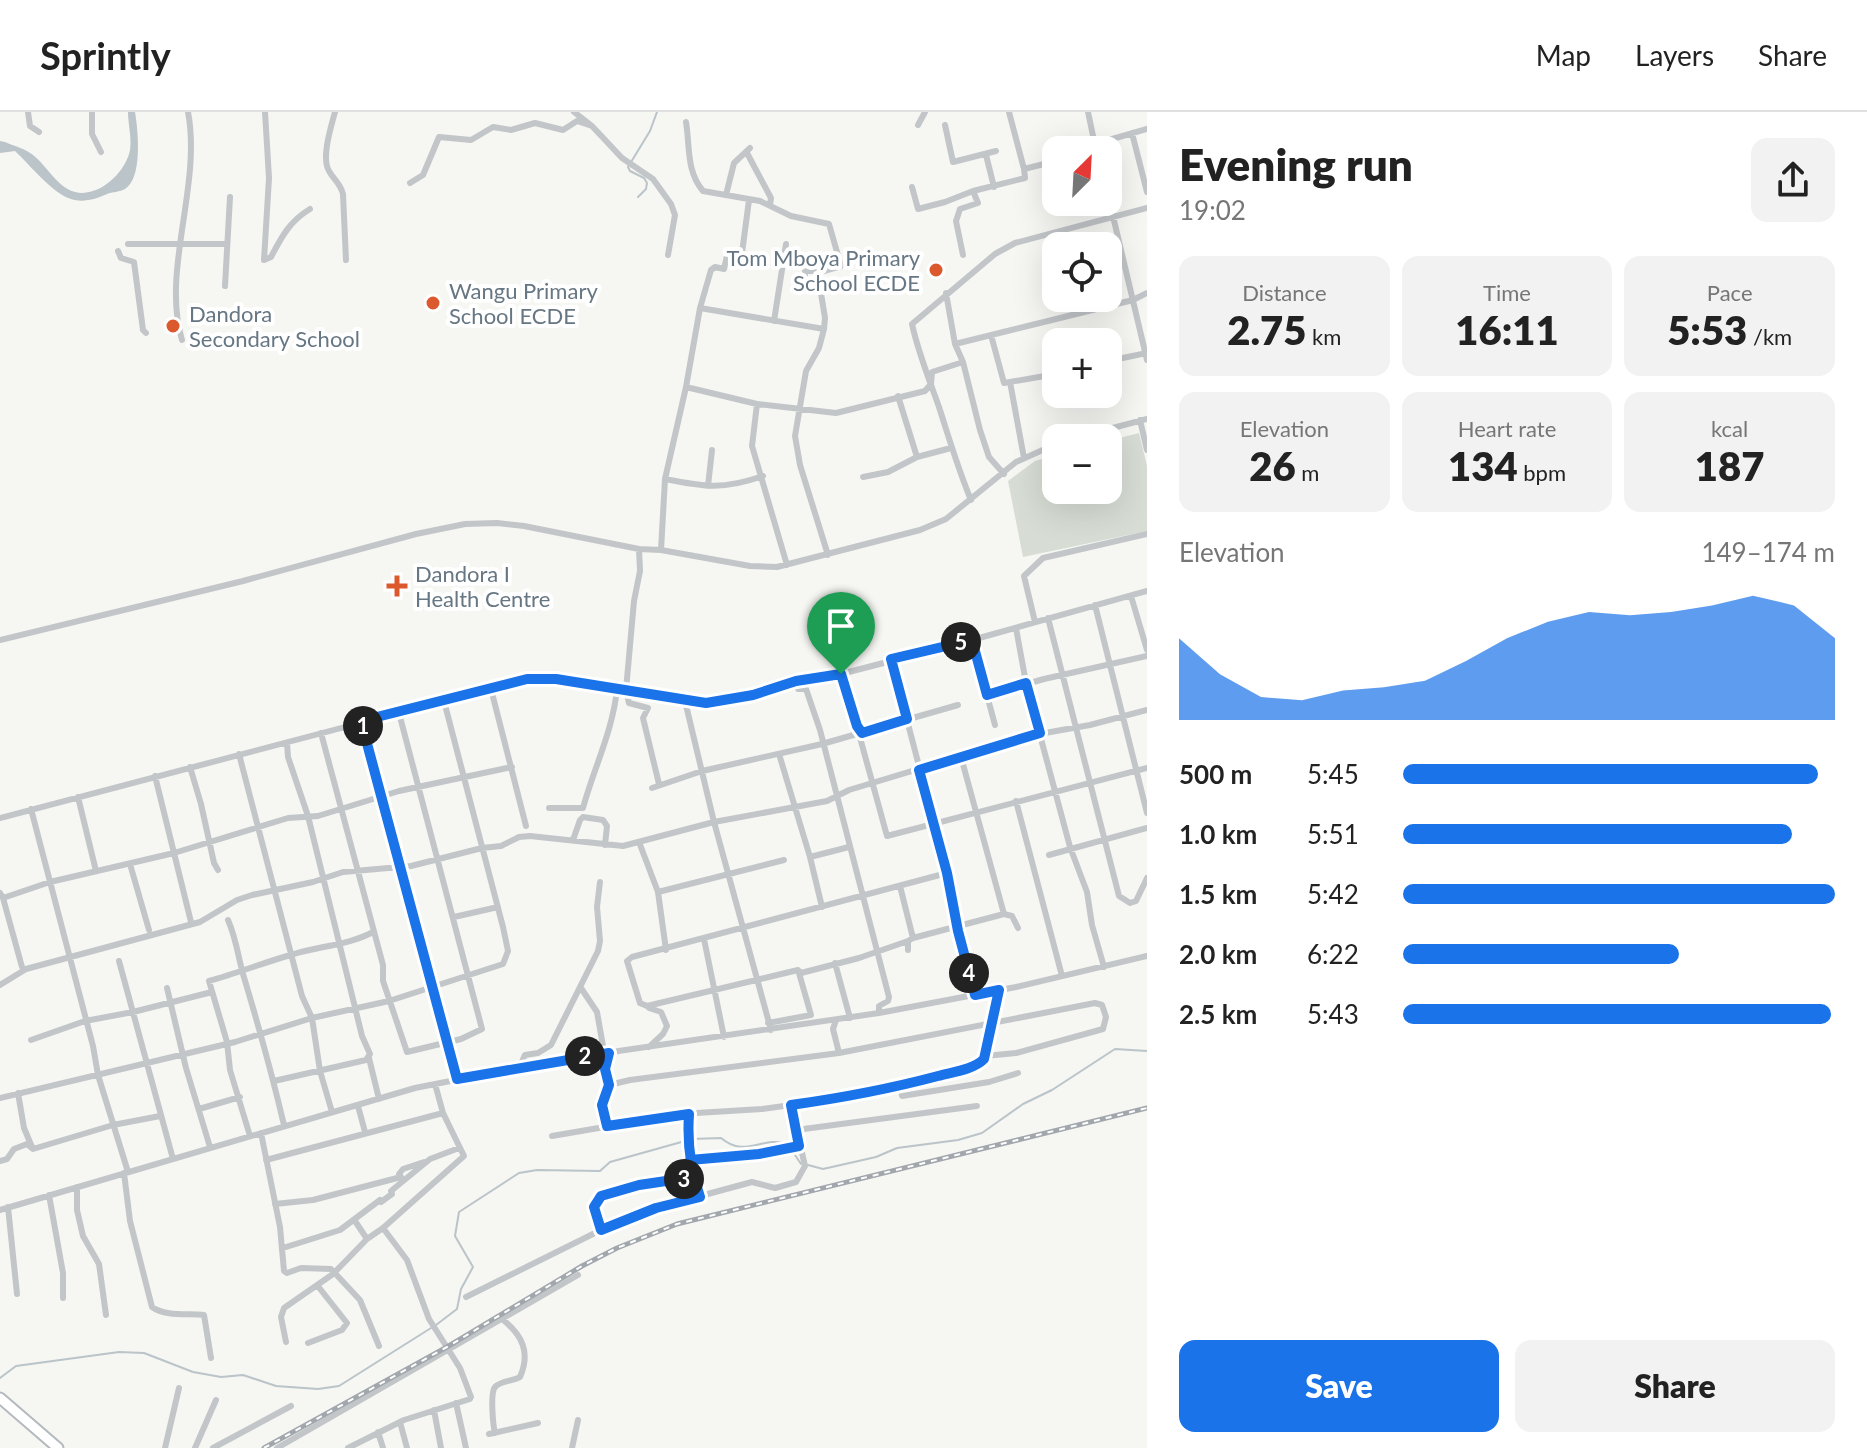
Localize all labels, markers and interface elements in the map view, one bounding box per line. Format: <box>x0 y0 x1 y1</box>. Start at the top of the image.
text: Sprintly <box>40 32 171 78</box>
text: Map <box>1536 38 1591 72</box>
text: Layers <box>1635 38 1714 72</box>
text: Share <box>1758 38 1827 72</box>
north arrow <box>1042 136 1122 216</box>
map controls <box>1042 136 1122 504</box>
text: Evening run <box>1179 138 1413 190</box>
button: share <box>1751 138 1835 222</box>
text: 19:02 <box>1179 194 1246 226</box>
button: locate <box>1042 232 1122 312</box>
place label: Tom Mboya Primary School ECDE <box>726 244 921 296</box>
marker: Tom Mboya Primary School ECDE <box>927 261 945 279</box>
place label: Wangu Primary School ECDE <box>449 277 598 329</box>
text: Distance <box>1242 279 1327 306</box>
text: Time <box>1483 279 1531 306</box>
text: Pace <box>1707 279 1753 306</box>
marker: Wangu Primary School ECDE <box>424 294 442 312</box>
place label: Dandora Secondary School <box>189 300 360 352</box>
text: 2.75 <box>1227 306 1306 354</box>
text: 16:11 <box>1455 306 1559 354</box>
text: 5:53 <box>1667 306 1747 354</box>
marker: Dandora Secondary School <box>164 317 182 335</box>
text: km <box>1306 323 1341 350</box>
text: /km <box>1747 323 1792 350</box>
button: + <box>1042 328 1122 408</box>
text: Elevation <box>1240 415 1329 442</box>
text: Heart rate <box>1458 415 1556 442</box>
text: kcal <box>1711 415 1748 442</box>
button: − <box>1042 424 1122 504</box>
text: 26 <box>1249 442 1296 490</box>
text: 134 <box>1448 442 1518 490</box>
text: 187 <box>1695 442 1764 490</box>
text: m <box>1296 459 1319 486</box>
text: bpm <box>1518 459 1566 486</box>
text: Elevation <box>1179 536 1285 568</box>
text: 149–174 m <box>1701 536 1835 568</box>
place label: Dandora I Health Centre <box>415 560 550 612</box>
marker: Dandora I Health Centre <box>386 575 408 597</box>
pin <box>807 592 875 674</box>
icon: arrive <box>819 604 863 648</box>
pin: 5 <box>941 622 981 662</box>
text: 5 <box>955 628 967 655</box>
pin: 1 <box>343 706 383 746</box>
text: 1 <box>357 712 369 739</box>
text: 500 m <box>1179 758 1252 790</box>
text: 5:45 <box>1307 758 1359 790</box>
text: 1.0 km <box>1179 818 1257 850</box>
text: 5:51 <box>1307 818 1359 850</box>
text: 1.5 km <box>1179 878 1257 910</box>
text: 5:42 <box>1307 878 1359 910</box>
text: 2.0 km <box>1179 938 1257 970</box>
text: 6:22 <box>1307 938 1359 970</box>
pin: 4 <box>949 953 989 993</box>
text: 4 <box>963 959 975 986</box>
text: 2.5 km <box>1179 998 1257 1030</box>
text: 5:43 <box>1307 998 1359 1030</box>
pin: 2 <box>565 1036 605 1076</box>
text: 2 <box>579 1042 591 1069</box>
pin: 3 <box>664 1159 704 1199</box>
text: 3 <box>678 1165 690 1192</box>
button: Save <box>1179 1340 1499 1432</box>
button: Share <box>1515 1340 1835 1432</box>

